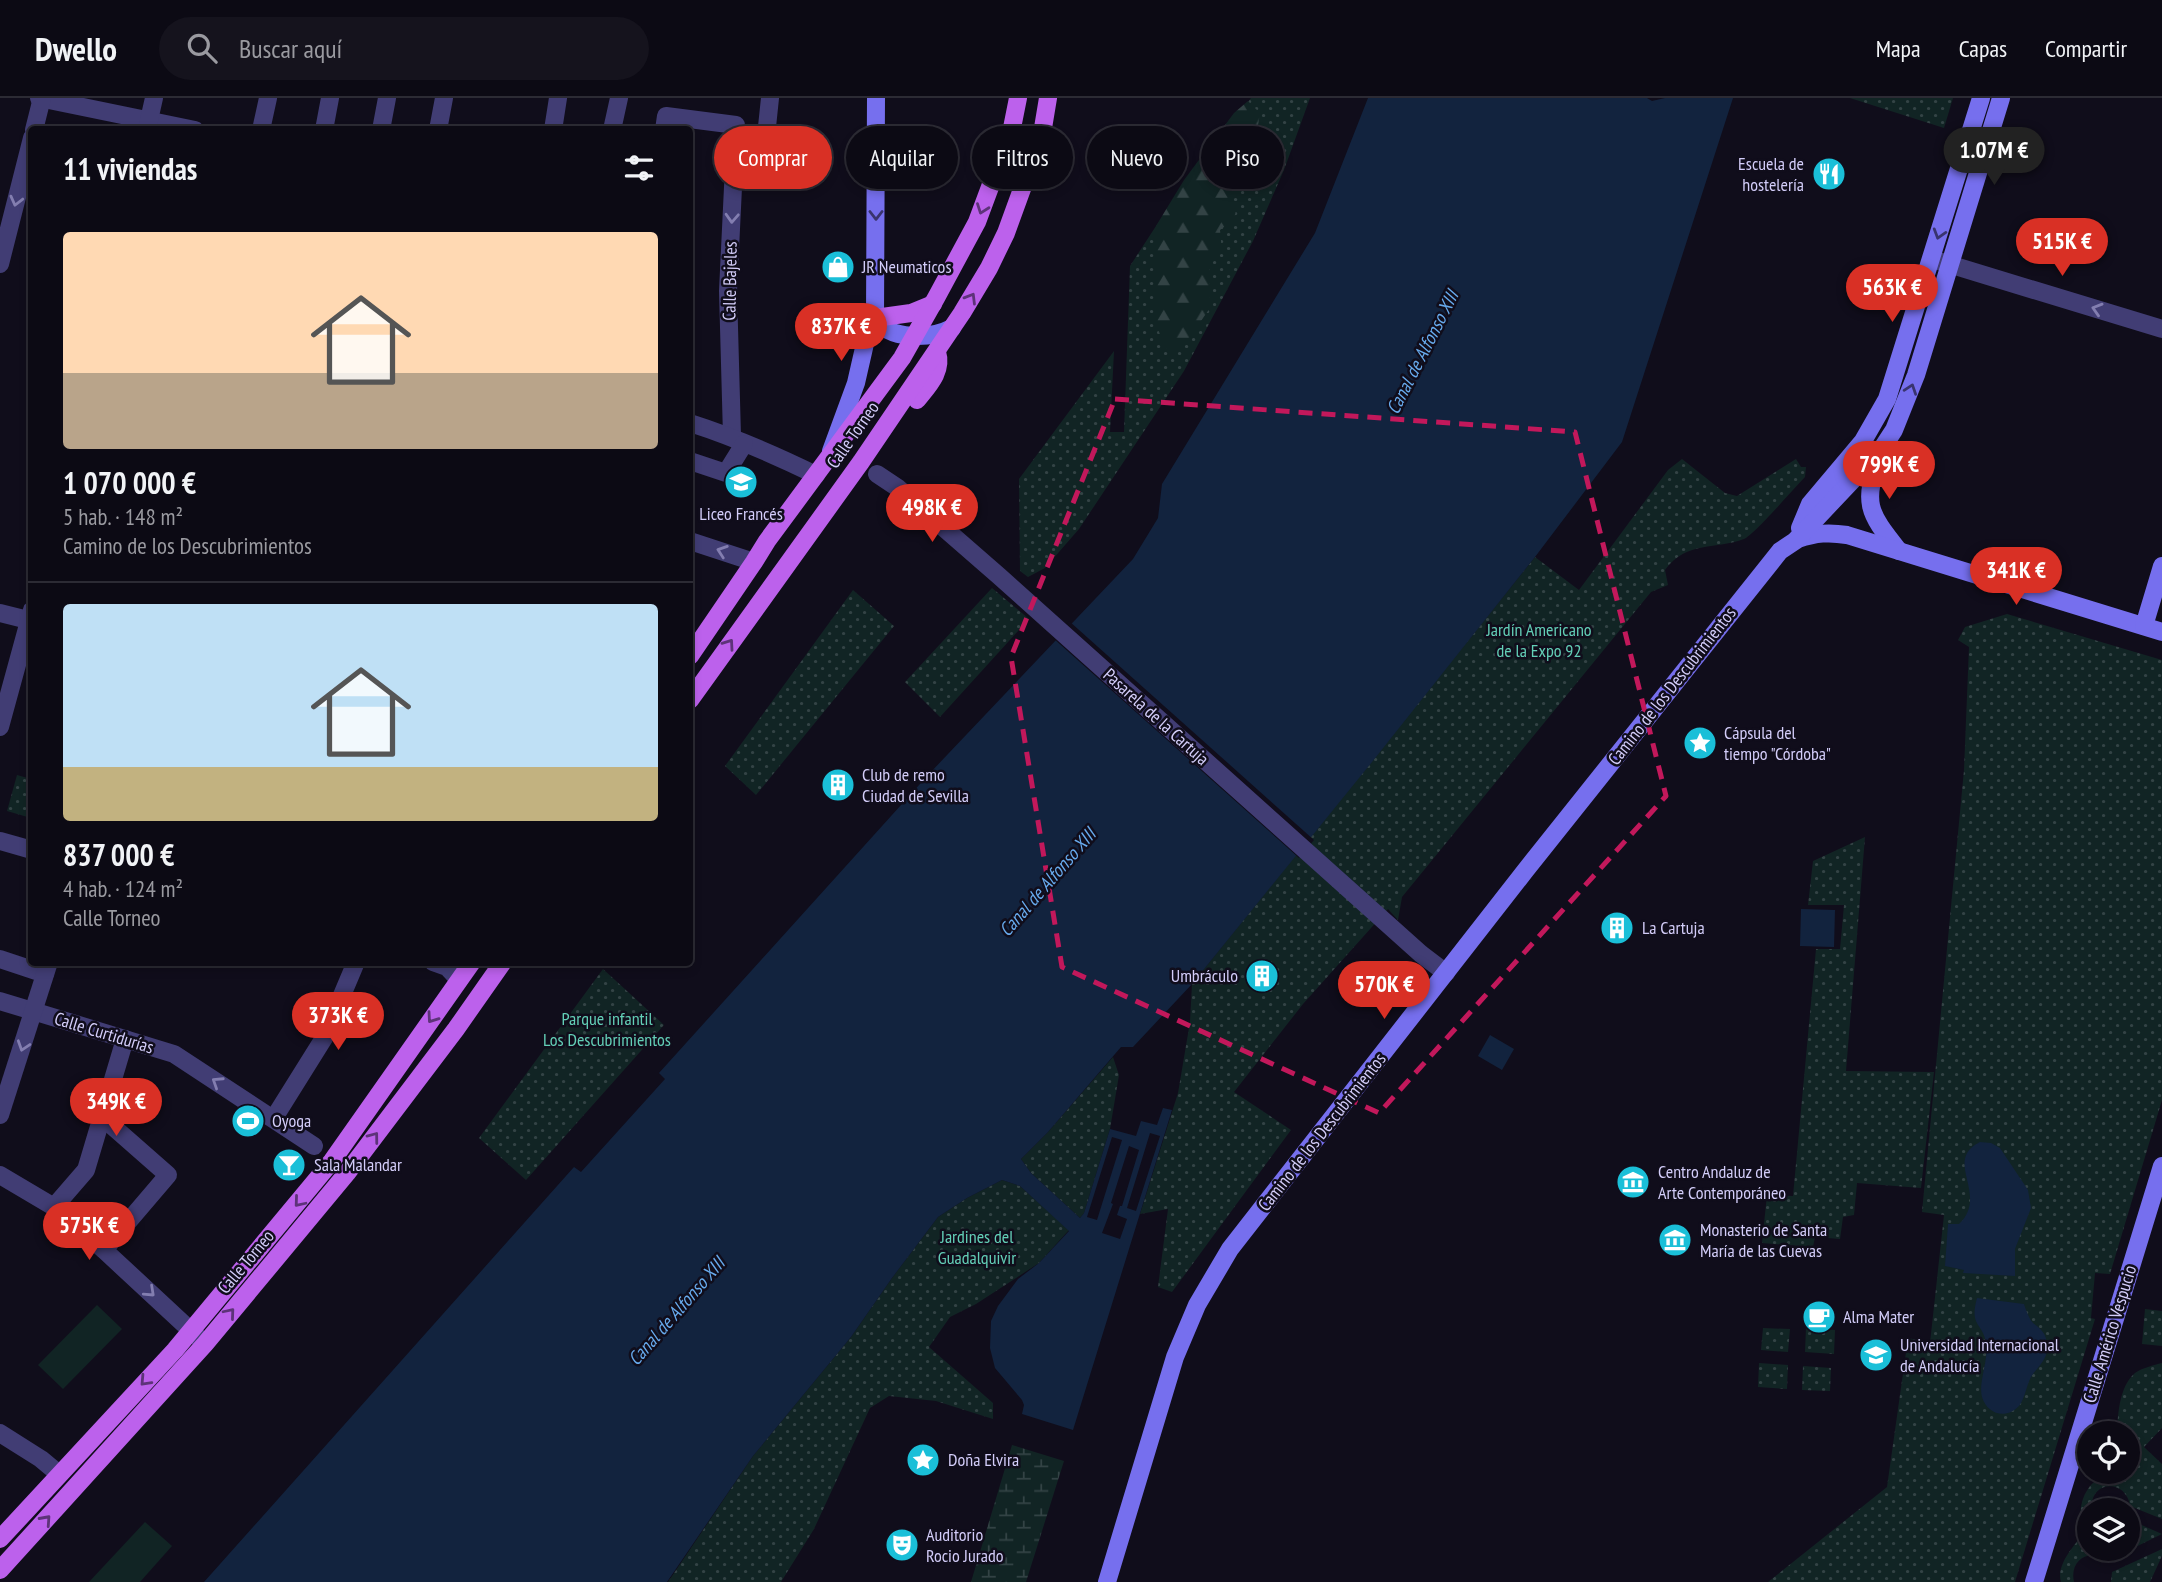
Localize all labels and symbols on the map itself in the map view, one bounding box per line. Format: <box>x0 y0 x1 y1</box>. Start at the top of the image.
pin: 1.07M € <box>1929 127 2059 187</box>
place label: Escuela de hostelería <box>1738 152 1804 196</box>
restaurant icon: Escuela de hostelería <box>1810 155 1848 193</box>
one-way arrow <box>10 195 24 207</box>
one-way arrow <box>976 203 990 215</box>
one-way arrow <box>868 210 884 221</box>
one-way arrow <box>725 212 740 223</box>
pin: 515K € <box>2005 218 2119 278</box>
one-way arrow <box>1933 227 1948 239</box>
street label: Calle Bajeles <box>717 241 742 321</box>
shop icon: JR Neumaticos <box>819 248 857 286</box>
place label: JR Neumaticos <box>861 255 951 278</box>
pin: 563K € <box>1835 264 1949 324</box>
water label: Canal de Alfonso XIII <box>1381 284 1465 418</box>
one-way arrow <box>963 293 976 306</box>
pin: 837K € <box>784 303 898 363</box>
one-way arrow <box>2091 303 2103 318</box>
one-way arrow <box>1903 384 1917 396</box>
street label: Calle Torneo <box>821 397 884 473</box>
pin: 799K € <box>1832 442 1946 501</box>
school or university icon: Liceo Francés <box>722 463 760 501</box>
pin: 498K € <box>875 484 989 544</box>
place label: Liceo Francés <box>699 502 783 525</box>
one-way arrow <box>716 545 729 559</box>
pin: 341K € <box>1959 547 2073 607</box>
street label: Camino de los Descubrimientos <box>1603 602 1741 769</box>
park label: Jardín Americano de la Expo 92 <box>1485 618 1592 662</box>
one-way arrow <box>721 639 733 652</box>
street label: Pasarela de la Cartuja <box>1099 663 1214 770</box>
place label: Cápsula del tiempo "Córdoba" <box>1724 721 1831 765</box>
place icon: Cápsula del tiempo "Córdoba" <box>1681 724 1719 762</box>
place label: Club de remo Ciudad de Sevilla <box>862 763 969 807</box>
building icon: Club de remo Ciudad de Sevilla <box>819 766 857 804</box>
water label: Canal de Alfonso XIII <box>993 821 1102 941</box>
building icon: La Cartuja <box>1598 909 1636 947</box>
place label: La Cartuja <box>1642 916 1705 939</box>
building icon: Umbráculo <box>1243 957 1281 995</box>
pin: 570K € <box>1327 962 1441 1021</box>
place label: Umbráculo <box>1171 964 1238 987</box>
pin: 373K € <box>281 992 395 1052</box>
street label: Calle Curtidurías <box>52 1007 157 1059</box>
park label: Parque infantil Los Descubrimientos <box>543 1007 671 1051</box>
one-way arrow <box>428 1010 441 1023</box>
one-way arrow <box>16 1040 31 1052</box>
street label: Camino de los Descubrimientos <box>1253 1048 1391 1215</box>
one-way arrow <box>211 1077 224 1090</box>
pin: 349K € <box>59 1079 173 1138</box>
sports icon: Oyoga <box>229 1102 267 1140</box>
place label: Oyoga <box>272 1109 311 1132</box>
one-way arrow <box>366 1133 379 1145</box>
bar icon: Sala Malandar <box>270 1146 308 1184</box>
place label: Sala Malandar <box>314 1153 402 1176</box>
place label: Centro Andaluz de Arte Contemporáneo <box>1658 1160 1786 1204</box>
museum icon: Centro Andaluz de Arte Contemporáneo <box>1614 1163 1652 1201</box>
one-way arrow <box>294 1194 307 1206</box>
pin: 575K € <box>32 1202 146 1262</box>
place label: Monasterio de Santa María de las Cuevas <box>1700 1218 1827 1262</box>
museum icon: Monasterio de Santa María de las Cuevas <box>1656 1221 1694 1259</box>
street label: Calle Torneo <box>212 1225 279 1298</box>
park label: Jardines del Guadalquivir <box>938 1225 1016 1269</box>
water label: Canal de Alfonso XIII <box>622 1250 731 1370</box>
street label: Calle Américo Vespucio <box>2078 1262 2141 1406</box>
one-way arrow <box>142 1283 155 1296</box>
cafe icon: Alma Mater <box>1800 1298 1838 1336</box>
place label: Alma Mater <box>1843 1305 1914 1328</box>
one-way arrow <box>222 1309 234 1322</box>
place label: Universidad Internacional de Andalucía <box>1900 1333 2060 1377</box>
school or university icon: Universidad Internacional de Andalucía <box>1857 1336 1895 1374</box>
one-way arrow <box>141 1373 154 1386</box>
place icon: Doña Elvira <box>904 1441 942 1479</box>
place label: Doña Elvira <box>948 1448 1019 1471</box>
one-way arrow <box>38 1515 50 1528</box>
place label: Auditorio Rocio Jurado <box>926 1523 1004 1567</box>
theatre icon: Auditorio Rocio Jurado <box>883 1526 921 1564</box>

